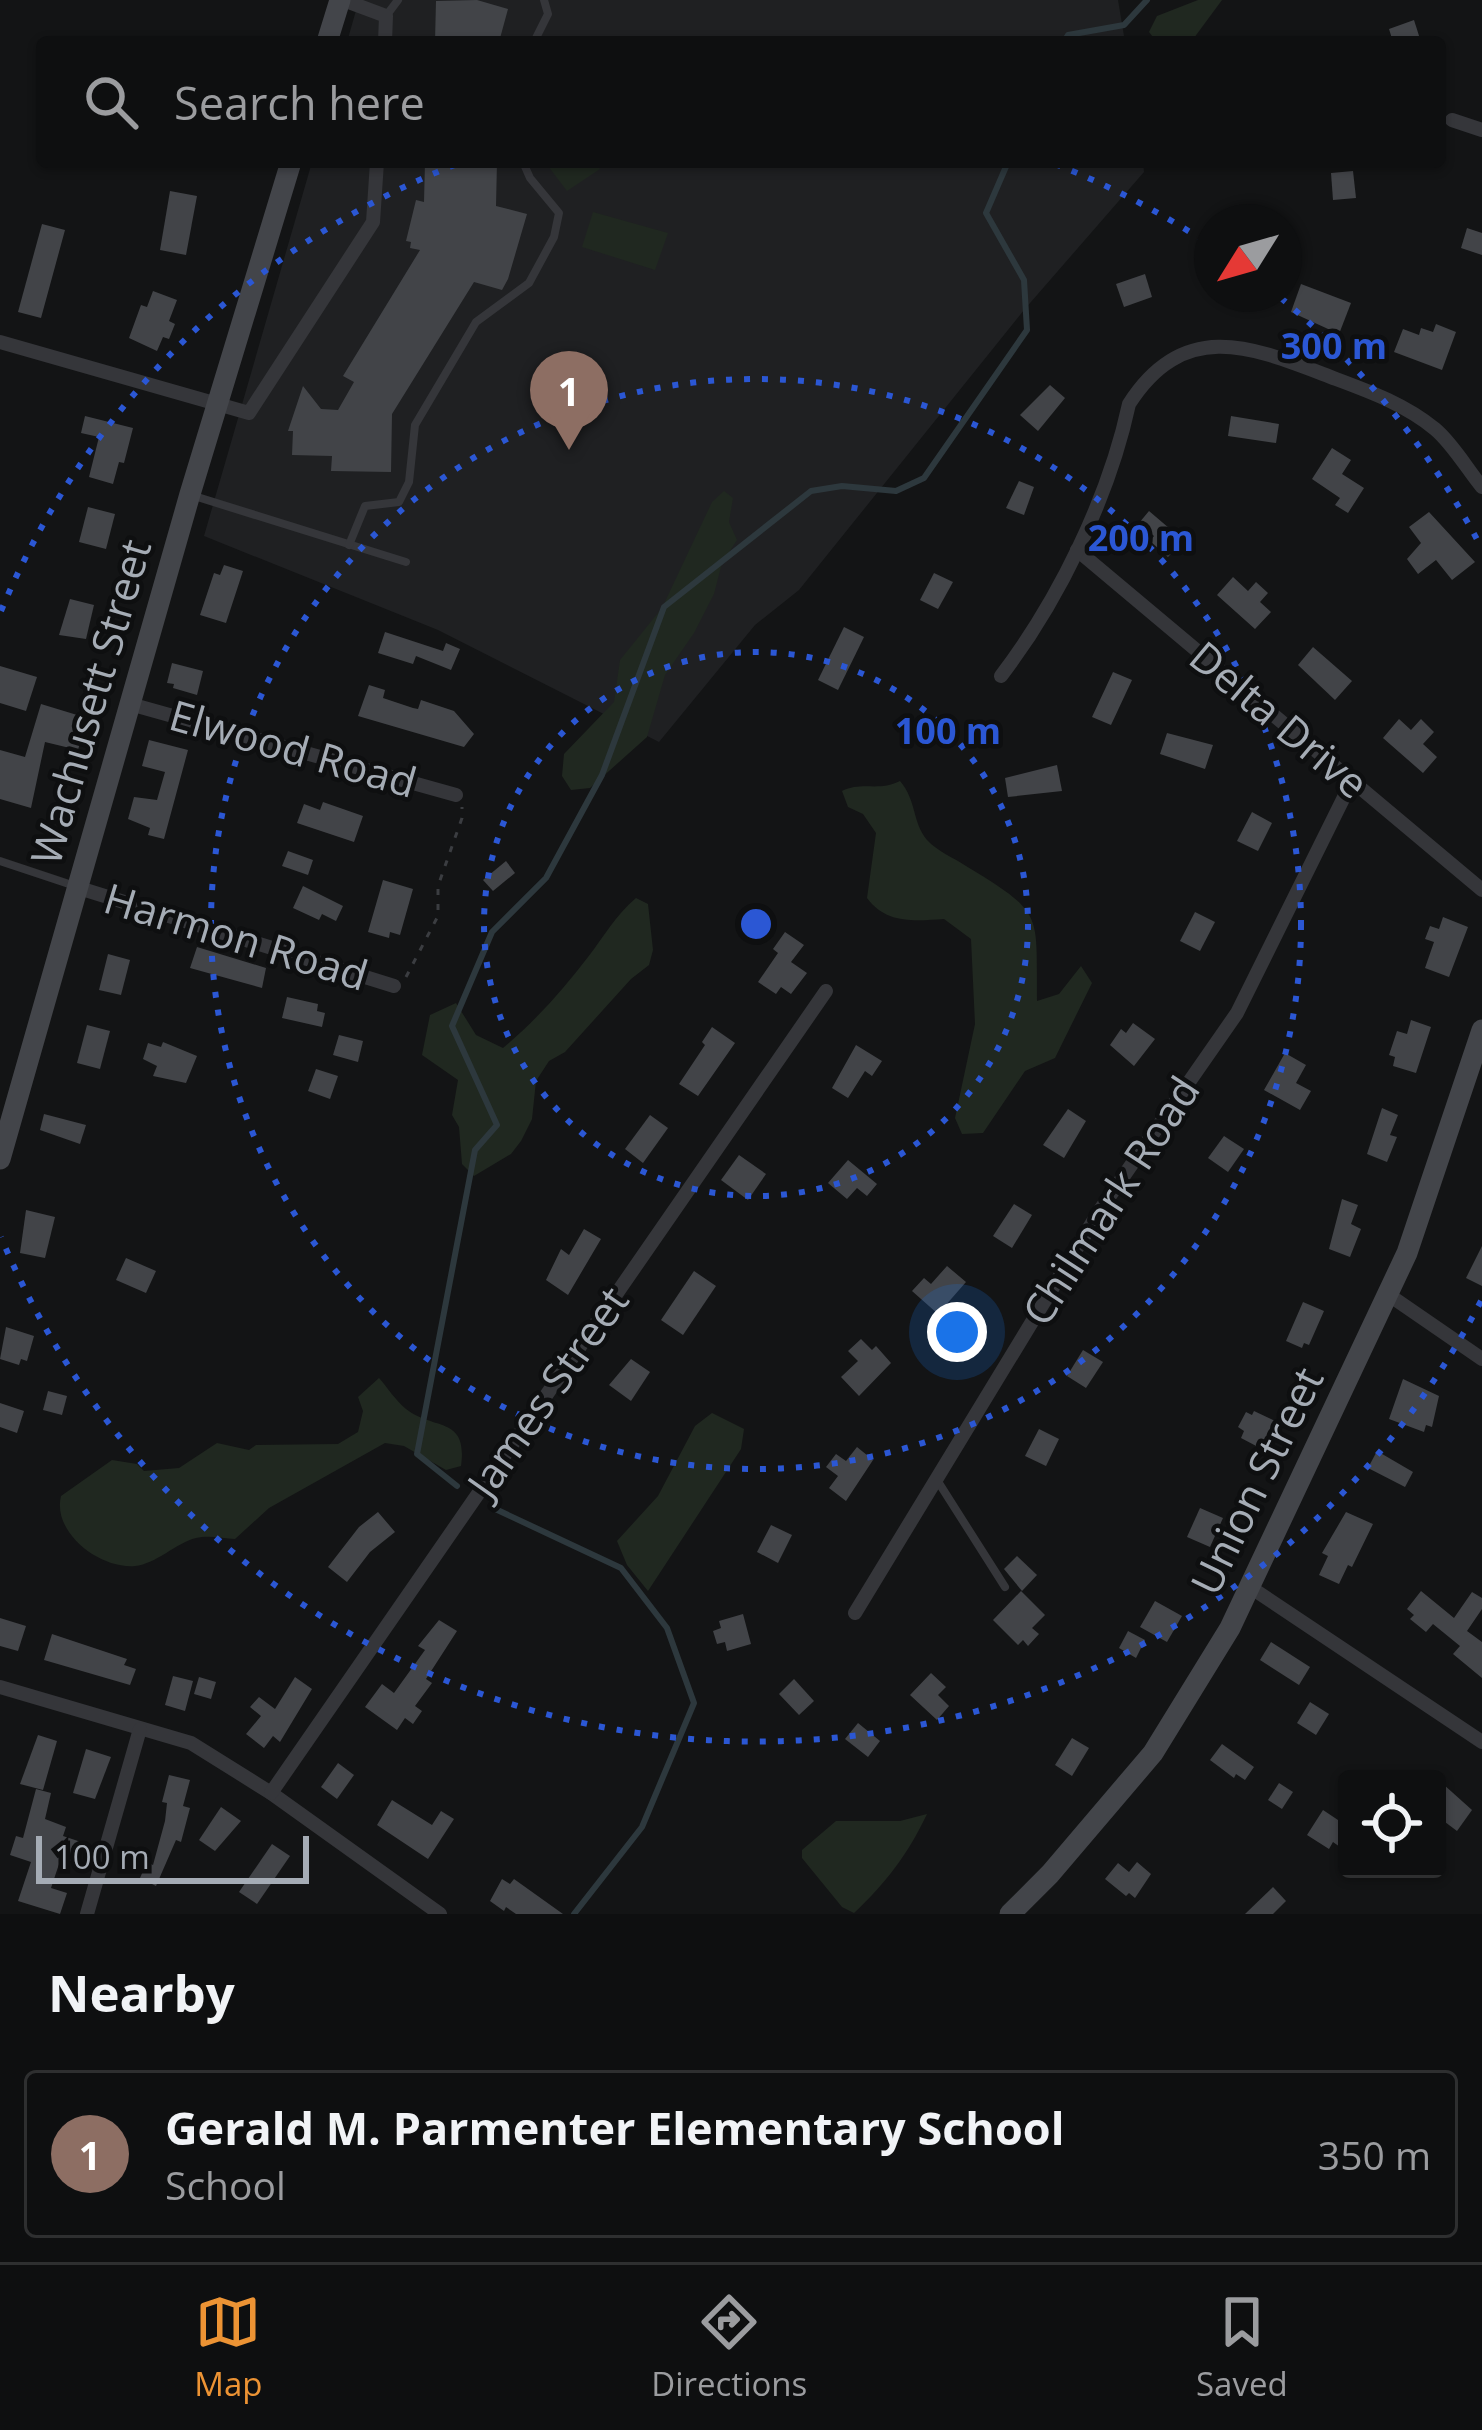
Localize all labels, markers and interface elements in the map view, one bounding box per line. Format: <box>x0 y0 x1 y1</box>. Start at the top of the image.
search box <box>36 36 1446 168</box>
icon: search <box>78 69 144 135</box>
text: Search here <box>174 72 425 133</box>
north arrow <box>1194 204 1302 312</box>
text: 300 m <box>1281 321 1387 370</box>
pin: 1 <box>530 351 608 450</box>
text: 200 m <box>1088 513 1194 562</box>
street label: Wachusett Street <box>16 532 163 871</box>
street label: Delta Drive <box>1179 627 1381 810</box>
street label: Elwood Road <box>164 685 423 810</box>
text: 100 m <box>895 706 1001 755</box>
street label: Harmon Road <box>98 868 375 1003</box>
centre of rings <box>735 903 777 945</box>
street label: Chilmark Road <box>1008 1065 1212 1336</box>
street label: James Street <box>451 1274 640 1511</box>
your location <box>927 1302 987 1362</box>
street label: Union Street <box>1176 1357 1335 1603</box>
map controls <box>1338 1770 1446 1878</box>
button: locate <box>1338 1770 1446 1878</box>
scale bar <box>36 1830 309 1883</box>
text: 100 m <box>54 1834 150 1879</box>
text: Nearby <box>48 1957 235 2027</box>
text: Gerald M. Parmenter Elementary School <box>165 2097 1064 2158</box>
text: 1 <box>79 2128 101 2181</box>
text: 350 m <box>1318 2128 1431 2181</box>
text: School <box>165 2158 286 2211</box>
tab: Map <box>194 2289 263 2406</box>
tab: Directions <box>651 2289 807 2406</box>
tab: Saved <box>1196 2289 1288 2406</box>

